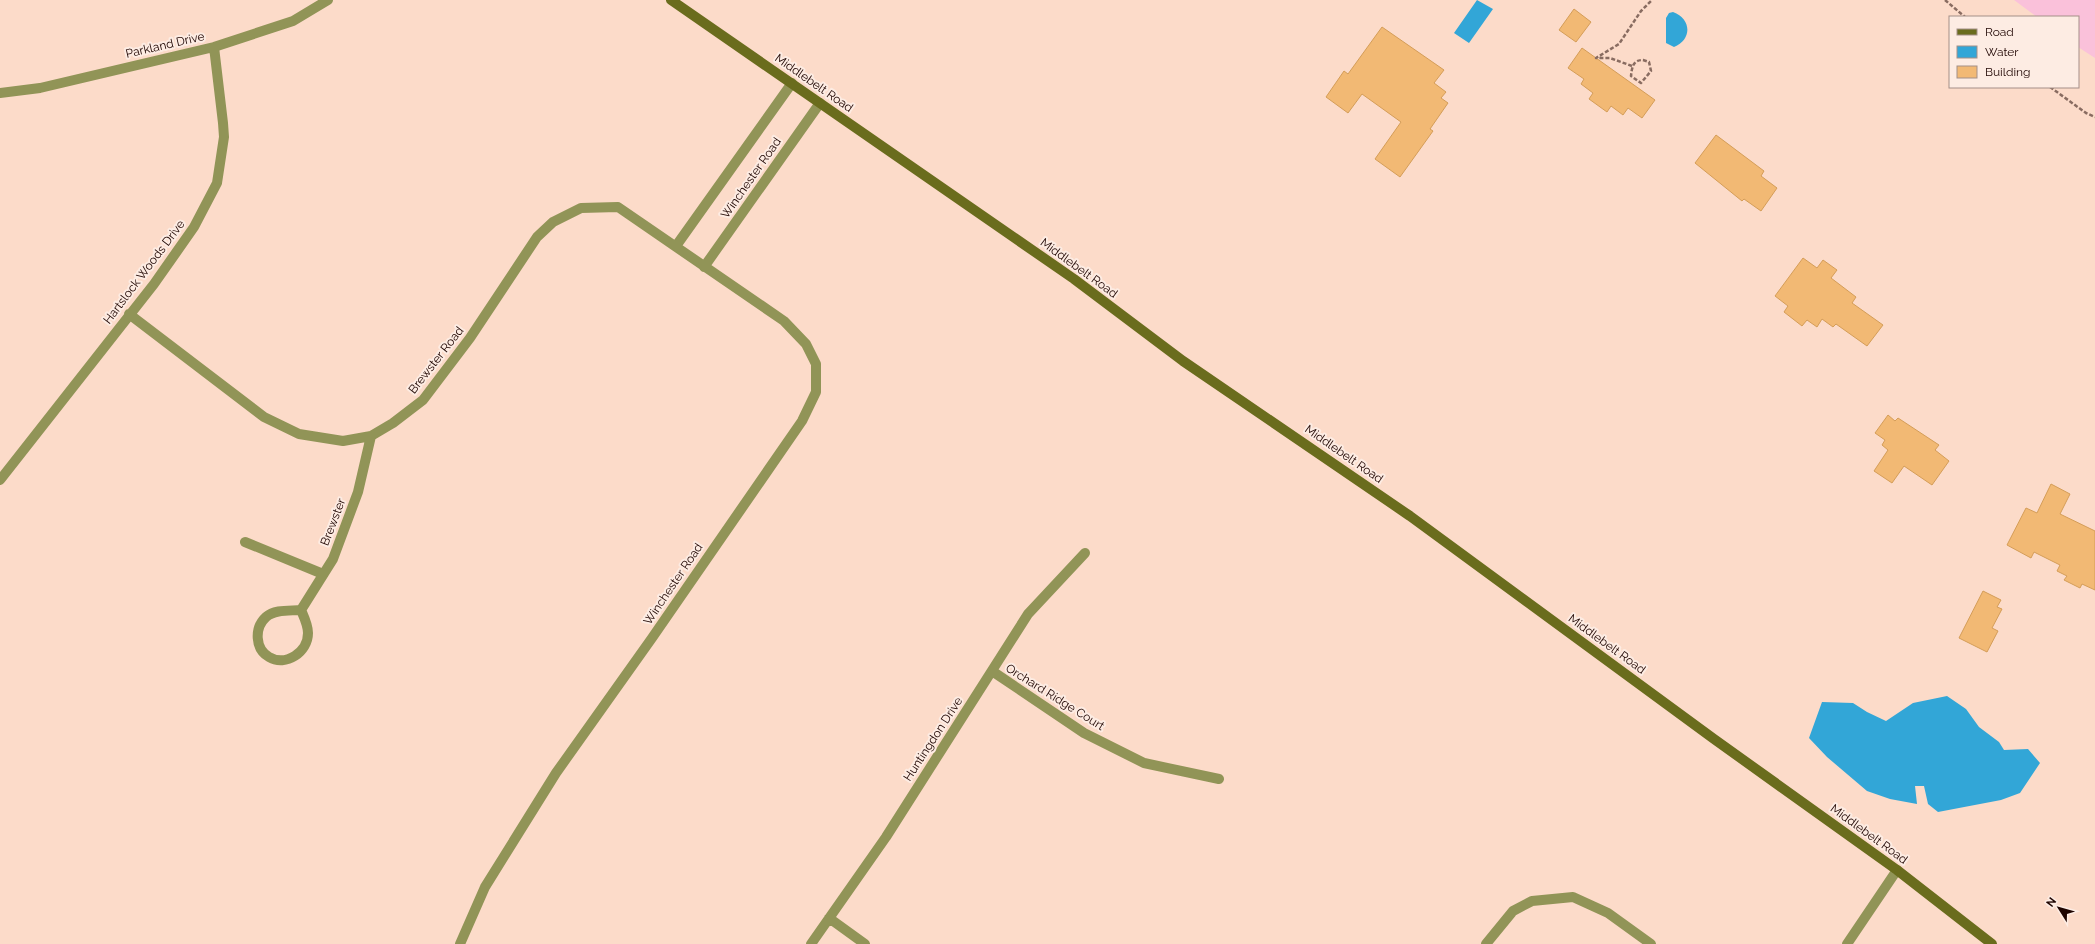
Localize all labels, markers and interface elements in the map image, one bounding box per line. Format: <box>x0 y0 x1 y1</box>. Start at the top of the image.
legend <box>1949 16 2079 88</box>
text: Road <box>1985 25 2014 39</box>
street label: Parkland Drive <box>124 29 206 61</box>
text: Water <box>1985 45 2019 59</box>
street label: Middlebelt Road <box>772 51 856 115</box>
text: Building <box>1985 65 2031 79</box>
street label: Winchester Road <box>718 135 784 221</box>
street label: Hartslock Woods Drive <box>100 217 188 327</box>
street label: Middlebelt Road <box>1038 235 1120 301</box>
street label: Brewster Road <box>406 324 466 396</box>
street label: Middlebelt Road <box>1302 422 1386 486</box>
street label: Brewster <box>318 496 349 548</box>
street label: Winchester Road <box>641 541 705 627</box>
street label: Middlebelt Road <box>1566 611 1648 677</box>
street label: Orchard Ridge Court <box>1003 661 1107 733</box>
street label: Huntingdon Drive <box>901 694 965 784</box>
street label: Middlebelt Road <box>1828 801 1910 867</box>
north arrow <box>2039 888 2079 928</box>
text: N <box>2044 895 2059 910</box>

